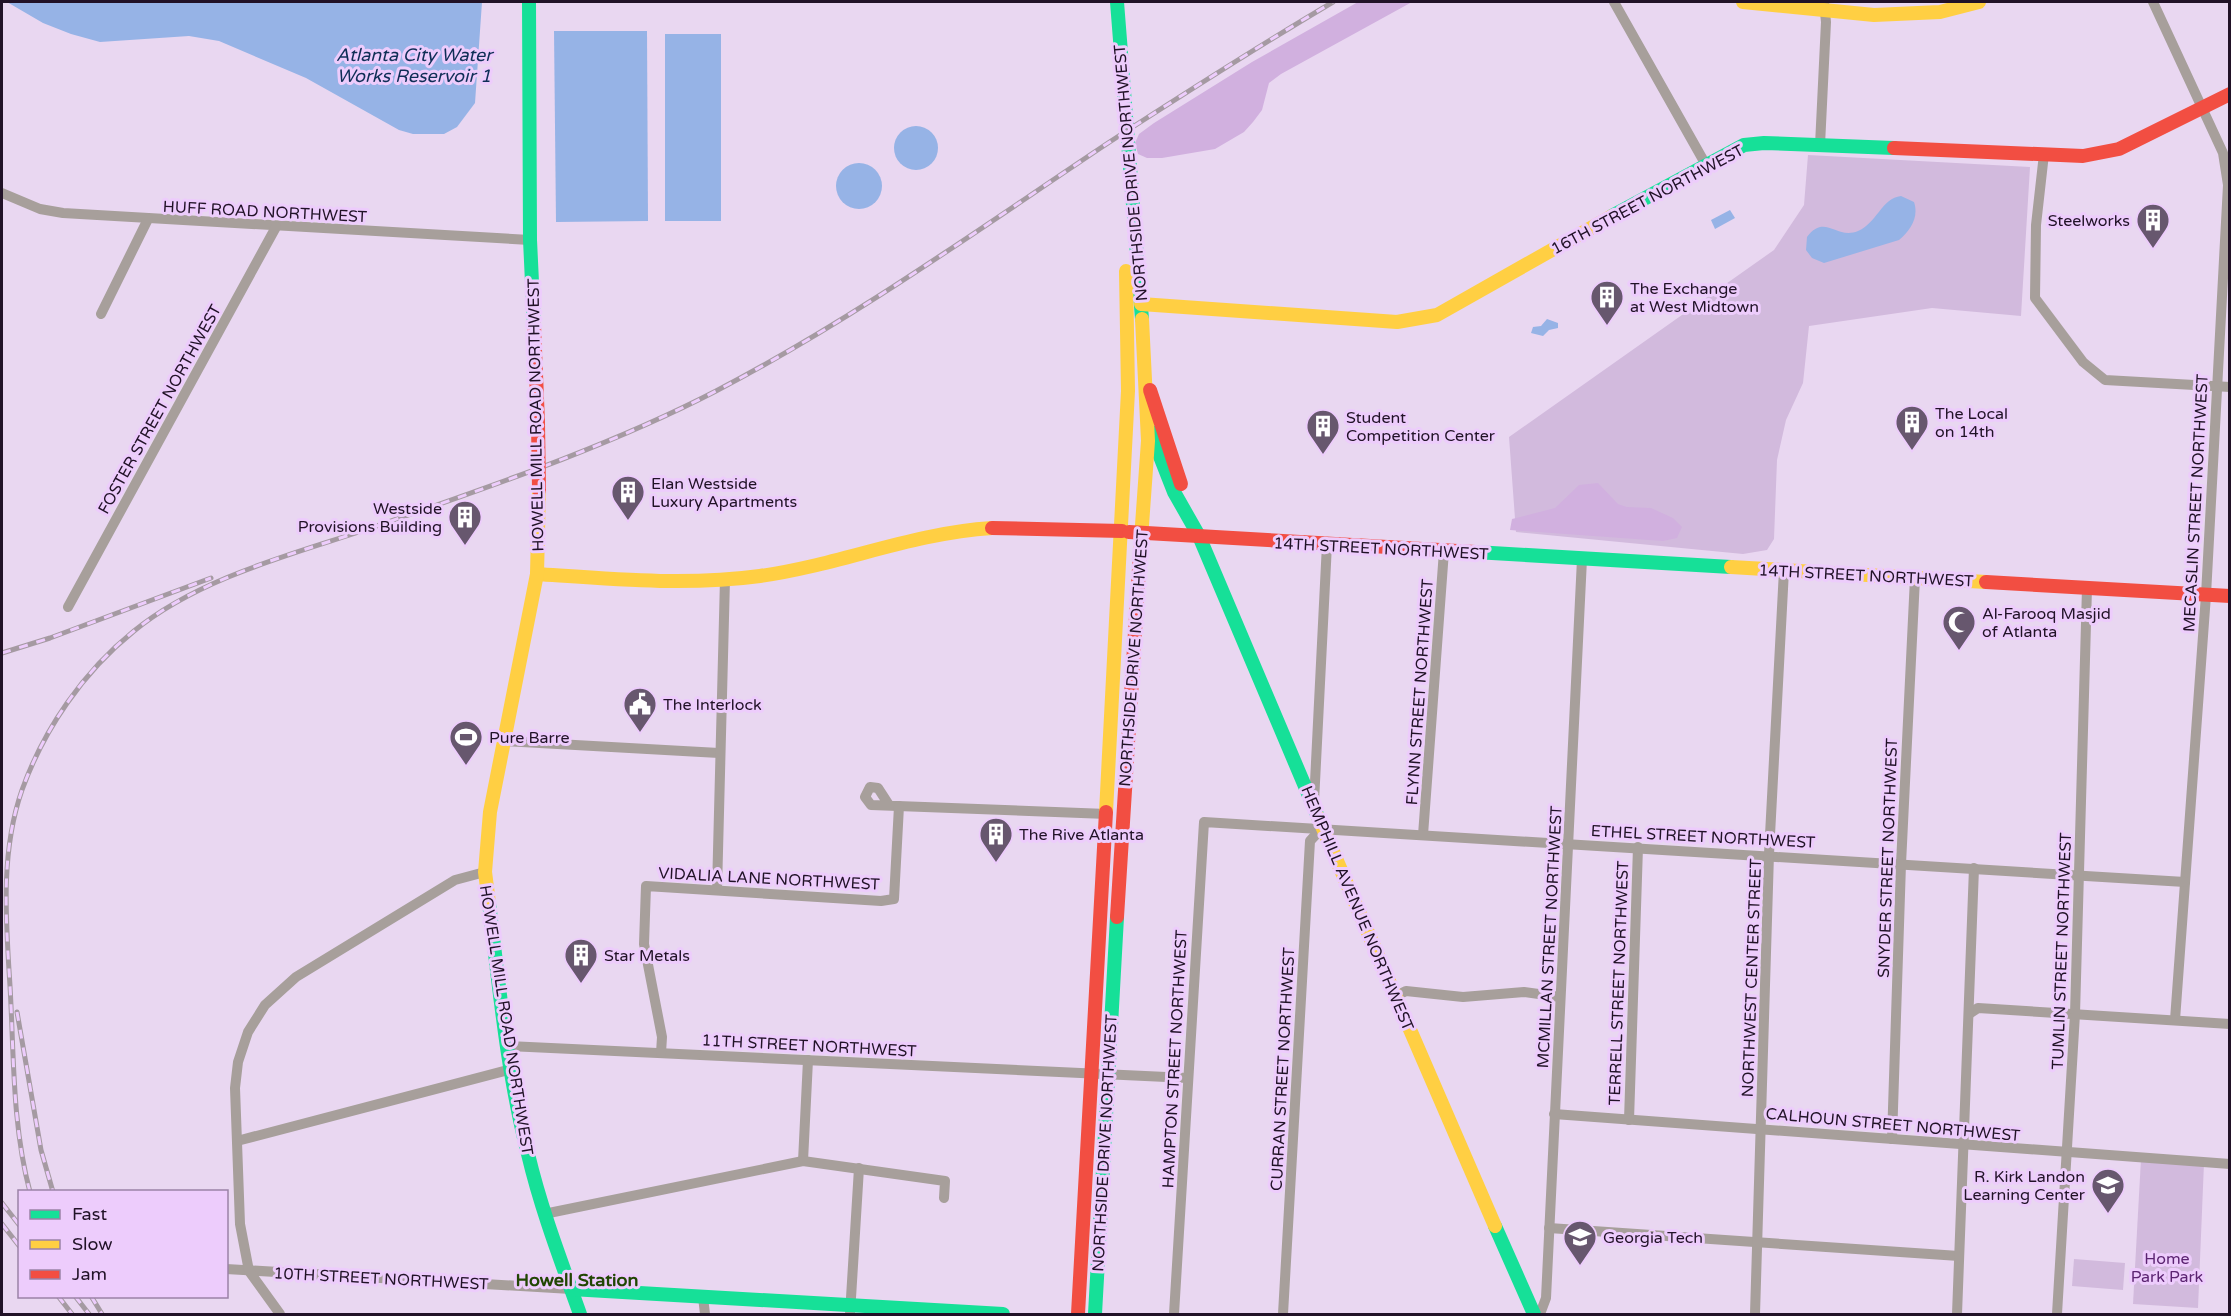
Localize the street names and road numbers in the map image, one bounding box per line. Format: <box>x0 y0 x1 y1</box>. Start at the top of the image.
street label: NORTHSIDE DRIVE NORTHWEST <box>1110 43 1152 302</box>
street label: 16TH STREET NORTHWEST <box>1548 140 1747 259</box>
street label: HUFF ROAD NORTHWEST <box>162 197 368 227</box>
street label: HOWELL MILL ROAD NORTHWEST <box>524 278 548 552</box>
street label: FOSTER STREET NORTHWEST <box>94 301 226 518</box>
street label: MECASLIN STREET NORTHWEST <box>2179 373 2213 633</box>
street label: NORTHSIDE DRIVE NORTHWEST <box>1115 529 1153 787</box>
street label: 14TH STREET NORTHWEST <box>1273 533 1489 565</box>
street label: 14TH STREET NORTHWEST <box>1758 560 1974 592</box>
street label: FLYNN STREET NORTHWEST <box>1402 578 1438 806</box>
street label: SNYDER STREET NORTHWEST <box>1874 738 1902 978</box>
street label: HEMPHILL AVENUE NORTHWEST <box>1296 783 1418 1034</box>
street label: MCMILLAN STREET NORTHWEST <box>1533 805 1567 1069</box>
street label: ETHEL STREET NORTHWEST <box>1590 821 1816 853</box>
street label: TUMLIN STREET NORTHWEST <box>2048 832 2076 1070</box>
street label: NORTHWEST CENTER STREET <box>1738 858 1766 1098</box>
street label: TERRELL STREET NORTHWEST <box>1605 860 1633 1106</box>
street label: VIDALIA LANE NORTHWEST <box>658 863 880 895</box>
street label: HOWELL MILL ROAD NORTHWEST <box>475 884 537 1157</box>
street label: HAMPTON STREET NORTHWEST <box>1158 929 1192 1189</box>
street label: CURRAN STREET NORTHWEST <box>1267 946 1299 1191</box>
street label: NORTHSIDE DRIVE NORTHWEST <box>1088 1014 1122 1272</box>
street label: 11TH STREET NORTHWEST <box>701 1030 917 1062</box>
street label: CALHOUN STREET NORTHWEST <box>1765 1104 2021 1146</box>
street label: 10TH STREET NORTHWEST <box>273 1263 489 1295</box>

